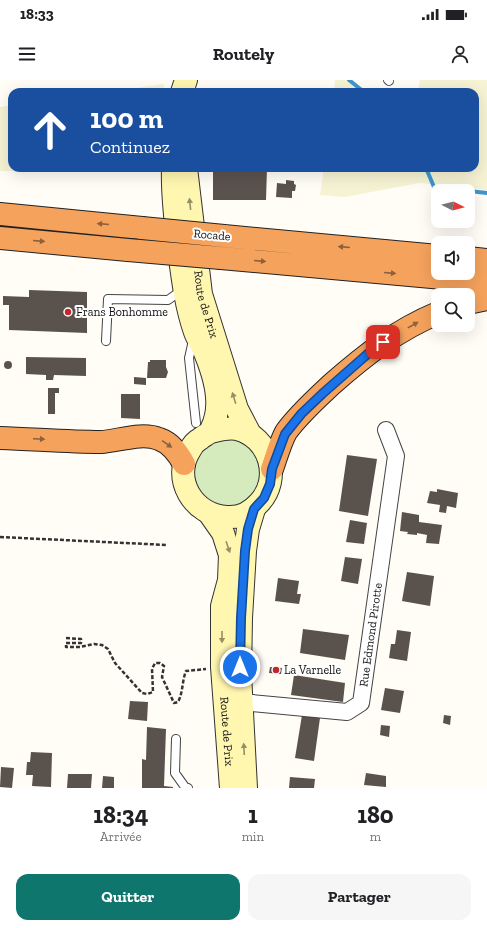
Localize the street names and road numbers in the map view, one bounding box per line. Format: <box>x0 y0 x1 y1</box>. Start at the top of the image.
street label: Rocade <box>193 226 231 244</box>
street label: Route de Prix <box>191 270 221 340</box>
street label: Rue Edmond Pirotte <box>356 582 385 688</box>
street label: Route de Prix <box>217 696 236 767</box>

